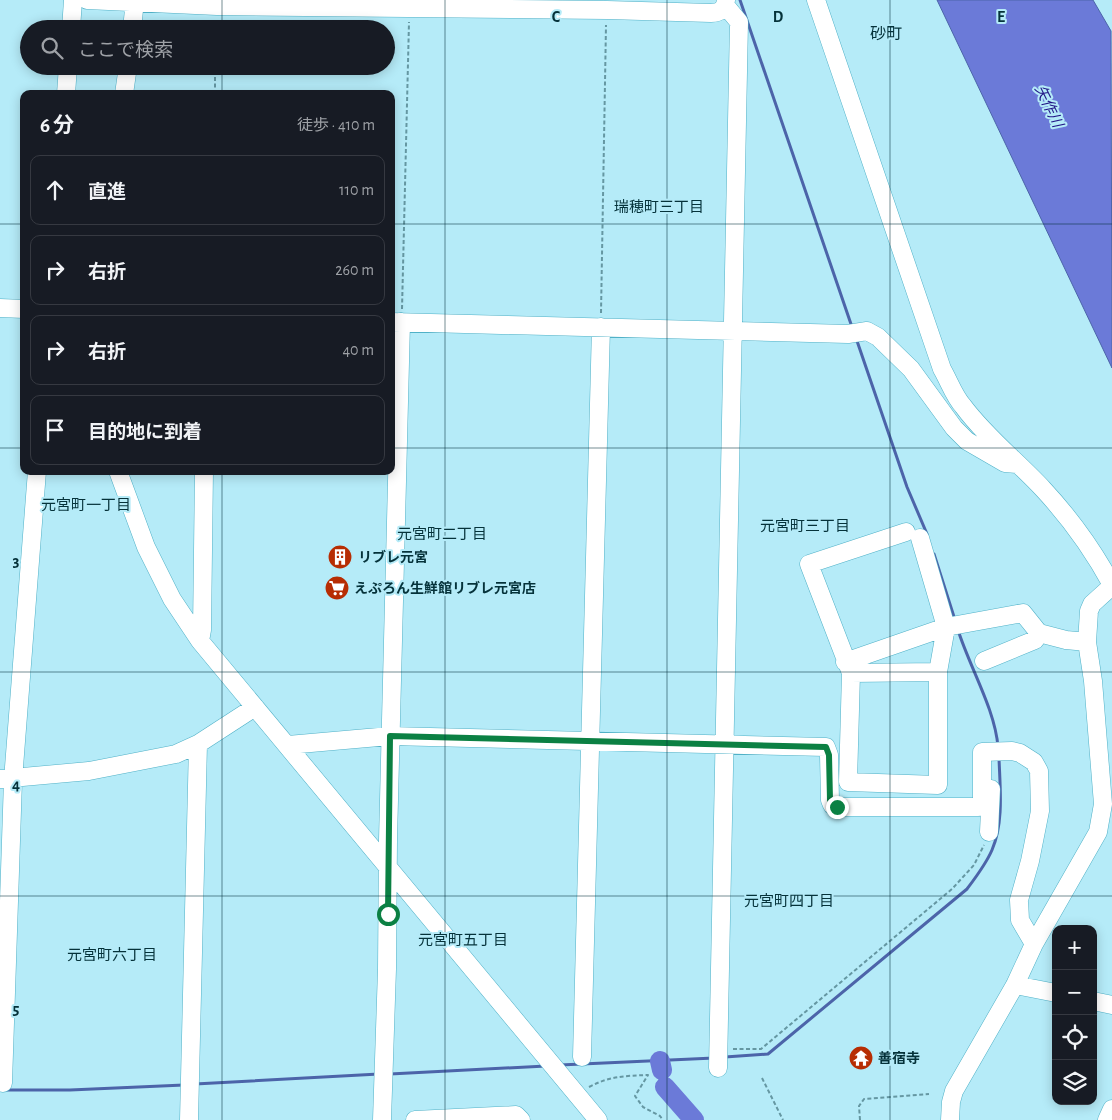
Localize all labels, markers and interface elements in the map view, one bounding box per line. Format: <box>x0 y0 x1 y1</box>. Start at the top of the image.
text: C <box>552 9 561 25</box>
text: D <box>773 9 784 25</box>
text: E <box>997 9 1005 25</box>
search box <box>20 20 395 75</box>
district label: 砂町 <box>870 26 902 42</box>
icon: search <box>38 34 66 62</box>
text: ここで検索 <box>78 41 173 60</box>
water label: 矢作川 <box>1032 82 1067 132</box>
text: 6 分 <box>40 115 74 136</box>
text: 徒歩 · 410 m <box>297 117 375 133</box>
icon: ahead <box>41 176 69 204</box>
text: 110 m <box>339 182 374 198</box>
text: 直進 <box>88 183 126 202</box>
district label: 瑞穂町三丁目 <box>614 199 704 215</box>
icon: right <box>41 256 69 284</box>
text: 260 m <box>335 262 374 278</box>
text: 右折 <box>88 263 126 282</box>
icon: right <box>41 336 69 364</box>
text: 40 m <box>342 342 374 358</box>
text: 右折 <box>88 343 126 362</box>
icon: arrive <box>41 416 69 444</box>
text: 目的地に到着 <box>88 423 202 442</box>
district label: 元宮町一丁目 <box>41 497 131 513</box>
district label: 元宮町三丁目 <box>760 518 850 534</box>
district label: 元宮町二丁目 <box>397 526 487 542</box>
building icon: リブレ元宮 <box>327 544 353 570</box>
place label: リブレ元宮 <box>358 549 428 565</box>
text: 3 <box>13 553 20 569</box>
supermarket icon: えぷろん生鮮館リブレ元宮店 <box>324 575 350 601</box>
place label: えぷろん生鮮館リブレ元宮店 <box>354 580 536 596</box>
text: 4 <box>12 777 20 793</box>
route end <box>826 796 849 819</box>
district label: 元宮町四丁目 <box>744 893 834 909</box>
route start <box>377 903 400 926</box>
map controls <box>1052 925 1097 1105</box>
button: + <box>1052 925 1097 970</box>
district label: 元宮町五丁目 <box>418 932 508 948</box>
district label: 元宮町六丁目 <box>67 947 157 963</box>
button: − <box>1052 970 1097 1015</box>
text: 5 <box>13 1001 20 1017</box>
button: locate <box>1052 1015 1097 1060</box>
temple icon: 善宿寺 <box>848 1045 874 1071</box>
place label: 善宿寺 <box>878 1051 920 1066</box>
button: layers <box>1052 1060 1097 1105</box>

